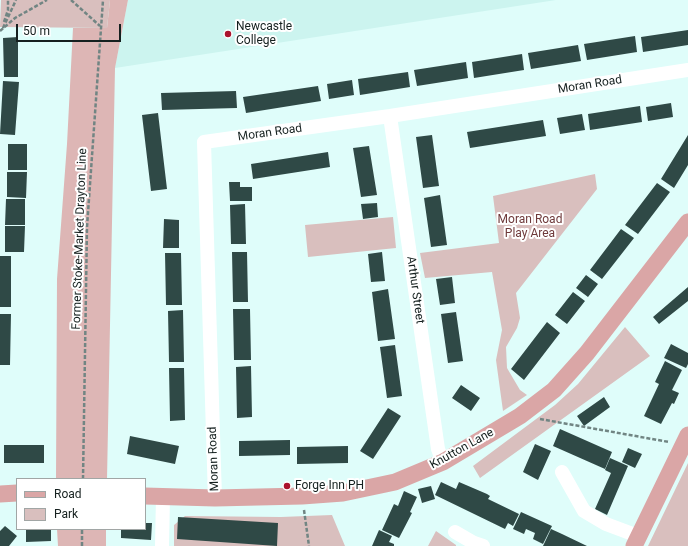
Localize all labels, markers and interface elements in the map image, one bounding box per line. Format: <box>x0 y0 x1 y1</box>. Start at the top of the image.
scale bar <box>18 16 123 42</box>
place label: Newcastle College <box>236 20 292 48</box>
text: 50 m <box>23 24 50 38</box>
marker: Newcastle College <box>223 29 233 39</box>
street label: Moran Road <box>557 73 623 97</box>
street label: Moran Road <box>237 121 303 145</box>
street label: Former Stoke-Market Drayton Line <box>70 148 90 330</box>
park label: Moran Road Play Area <box>498 213 562 241</box>
street label: Arthur Street <box>403 255 427 325</box>
street label: Moran Road <box>206 426 222 492</box>
street label: Knutton Lane <box>428 426 496 472</box>
legend <box>16 478 146 530</box>
place label: Forge Inn PH <box>295 479 364 493</box>
marker: Forge Inn PH <box>282 481 292 491</box>
text: Road <box>54 487 82 501</box>
text: Park <box>54 507 78 521</box>

